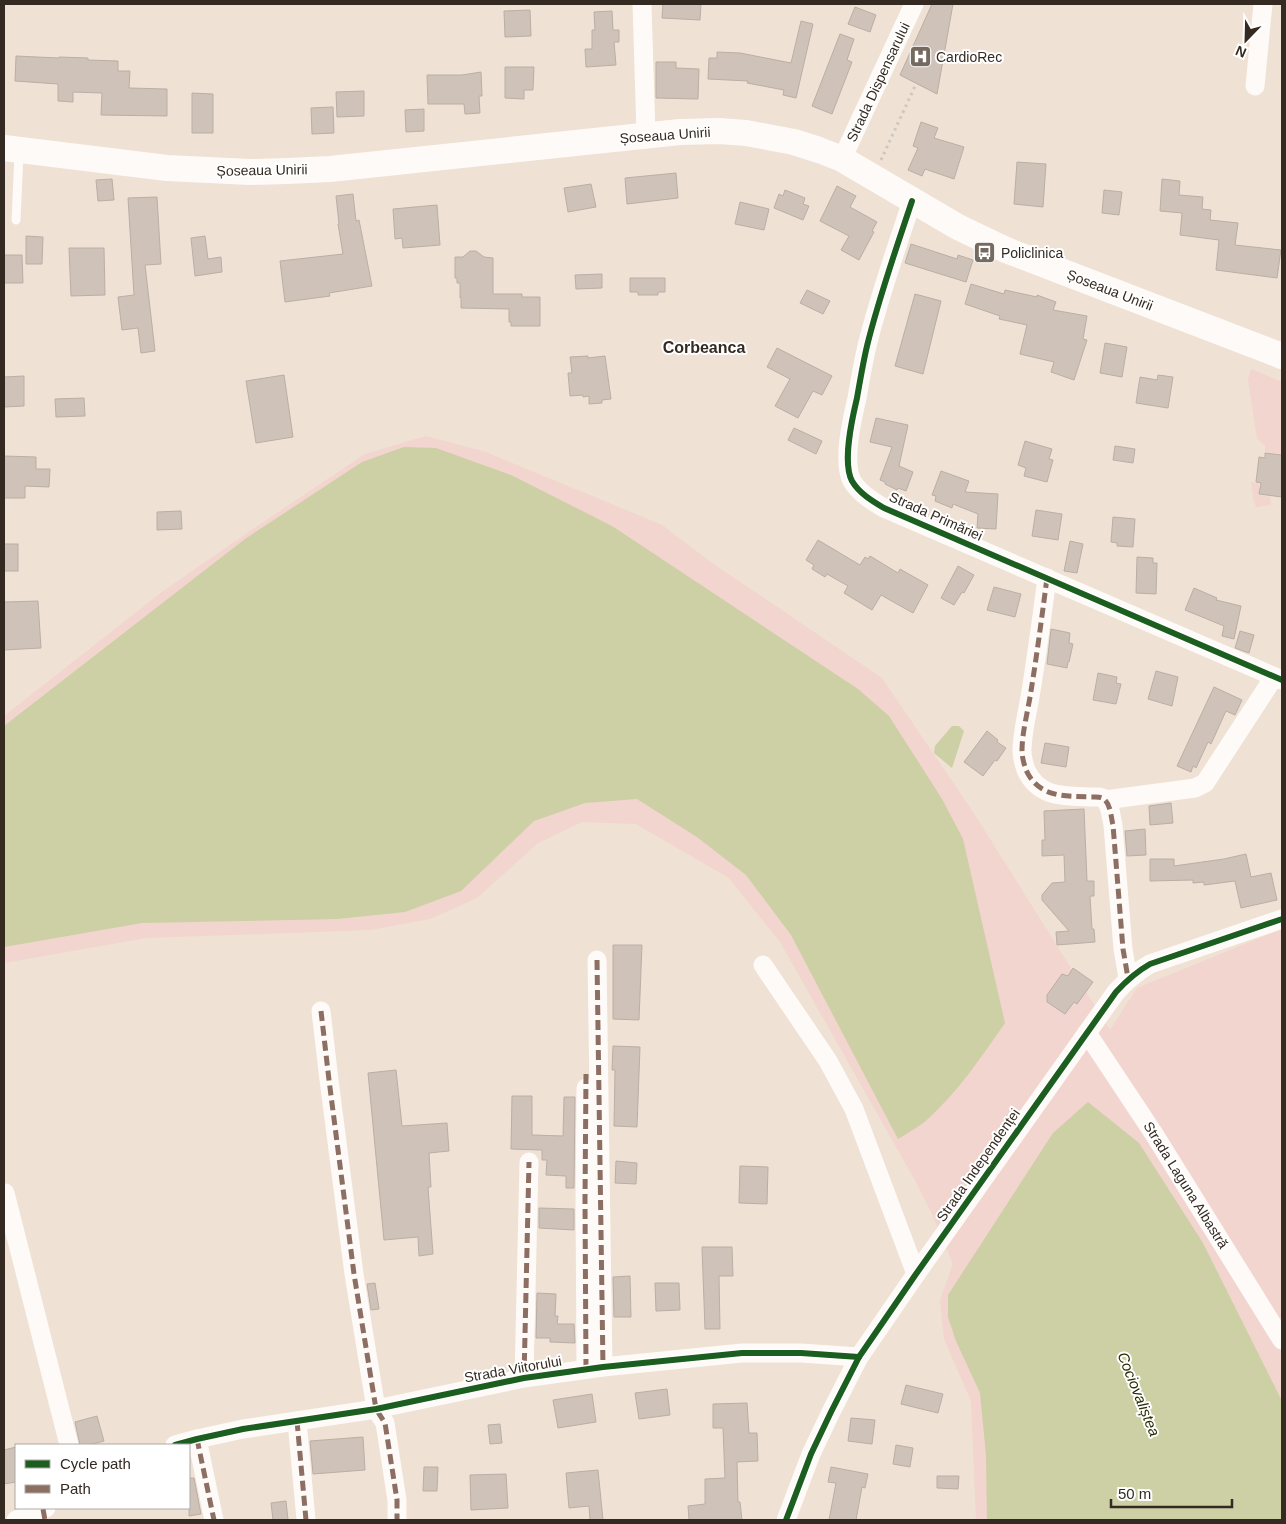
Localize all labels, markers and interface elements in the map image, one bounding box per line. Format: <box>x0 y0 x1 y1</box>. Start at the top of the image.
north arrow <box>1221 15 1271 65</box>
street label: Strada Dispensarului <box>843 20 913 144</box>
text: N <box>1233 43 1249 61</box>
hospital icon: CardioRec <box>908 45 932 69</box>
place label: CardioRec <box>936 49 1002 65</box>
street label: Șoseaua Unirii <box>619 124 711 146</box>
street label: Șoseaua Unirii <box>216 161 308 179</box>
bus stop icon: Policlinica <box>973 241 997 265</box>
place label: Policlinica <box>1001 245 1063 261</box>
street label: Șoseaua Unirii <box>1065 266 1155 314</box>
district label: Corbeanca <box>663 339 745 356</box>
street label: Strada Primăriei <box>887 488 985 544</box>
street label: Strada Independenței <box>933 1106 1023 1224</box>
street label: Strada Laguna Albastră <box>1140 1119 1232 1251</box>
water label: Cociovaliștea <box>1114 1349 1164 1439</box>
street label: Strada Viitorului <box>463 1353 563 1385</box>
legend <box>15 1444 190 1509</box>
text: Cycle path <box>60 1455 131 1472</box>
scale bar <box>1111 1476 1232 1508</box>
text: Path <box>60 1480 91 1497</box>
text: 50 m <box>1118 1485 1151 1502</box>

